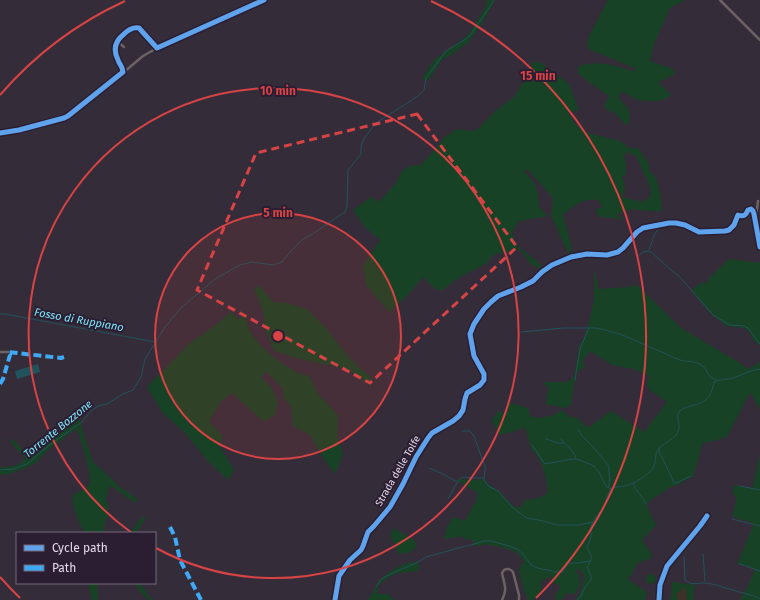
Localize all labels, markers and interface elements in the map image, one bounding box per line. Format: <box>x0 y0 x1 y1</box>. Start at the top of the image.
text: 15 min <box>520 69 556 83</box>
text: 10 min <box>260 84 296 98</box>
text: 5 min <box>263 206 293 220</box>
water label: Fosso di Ruppiano <box>33 306 125 334</box>
centre of rings <box>271 329 285 343</box>
water label: Torrente Bozzone <box>21 397 95 461</box>
street label: Strada delle Tolfe <box>373 434 423 508</box>
legend <box>16 532 156 584</box>
text: Cycle path <box>52 541 108 555</box>
text: Path <box>52 561 76 575</box>

